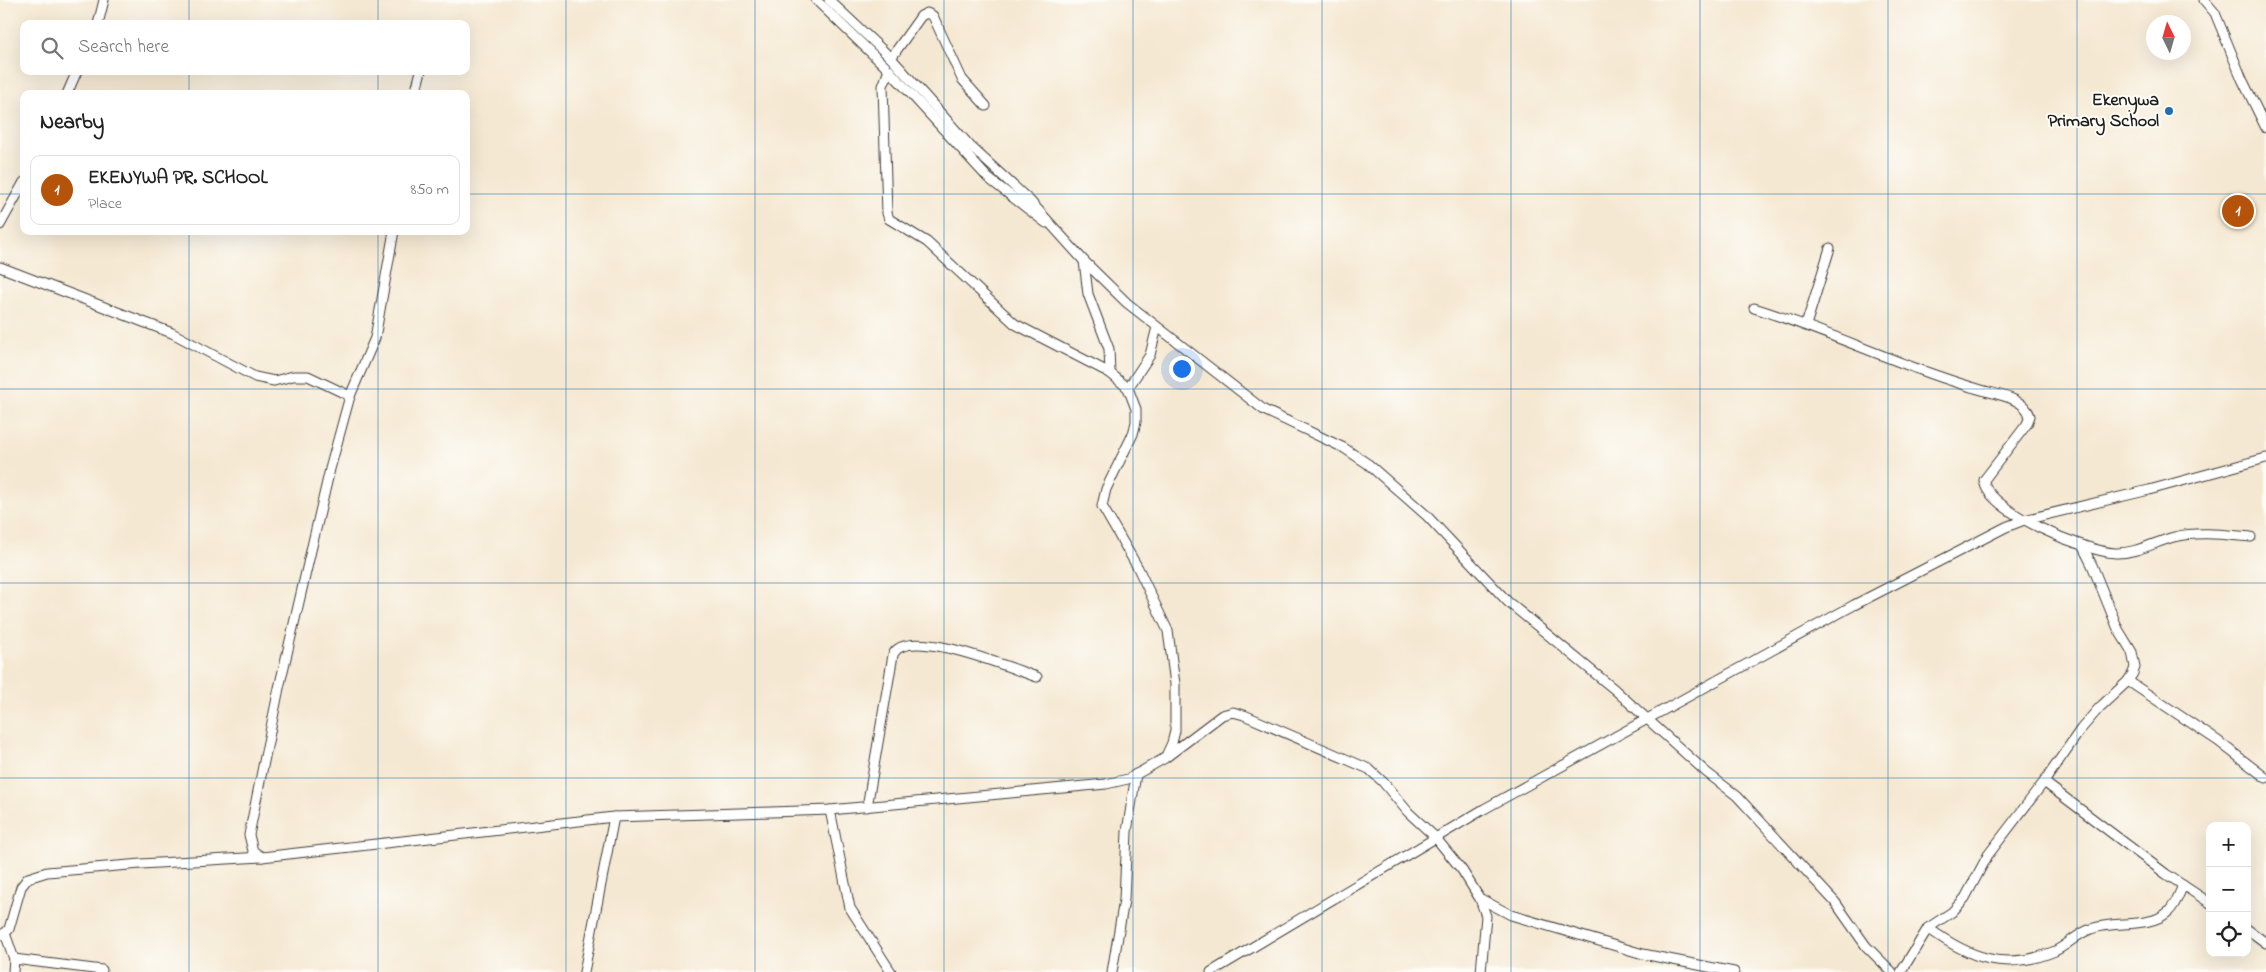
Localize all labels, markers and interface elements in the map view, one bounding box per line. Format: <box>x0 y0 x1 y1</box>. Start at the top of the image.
north arrow <box>2146 15 2191 60</box>
search box <box>20 20 470 75</box>
icon: search <box>38 34 66 62</box>
text: Search here <box>78 34 169 61</box>
place label: Ekenywa Primary School <box>2048 88 2159 136</box>
marker: Ekenywa Primary School <box>2163 105 2175 117</box>
text: Nearby <box>40 108 104 138</box>
text: EKENYWA PR. SCHOOL <box>88 165 268 192</box>
text: 1 <box>54 178 60 202</box>
text: 850 m <box>411 178 449 202</box>
text: Place <box>88 192 122 216</box>
pin: 1 <box>2222 192 2254 230</box>
your location <box>1169 356 1195 382</box>
map controls <box>2206 822 2251 957</box>
button: + <box>2206 822 2251 867</box>
button: − <box>2206 867 2251 912</box>
button: locate <box>2206 912 2251 957</box>

